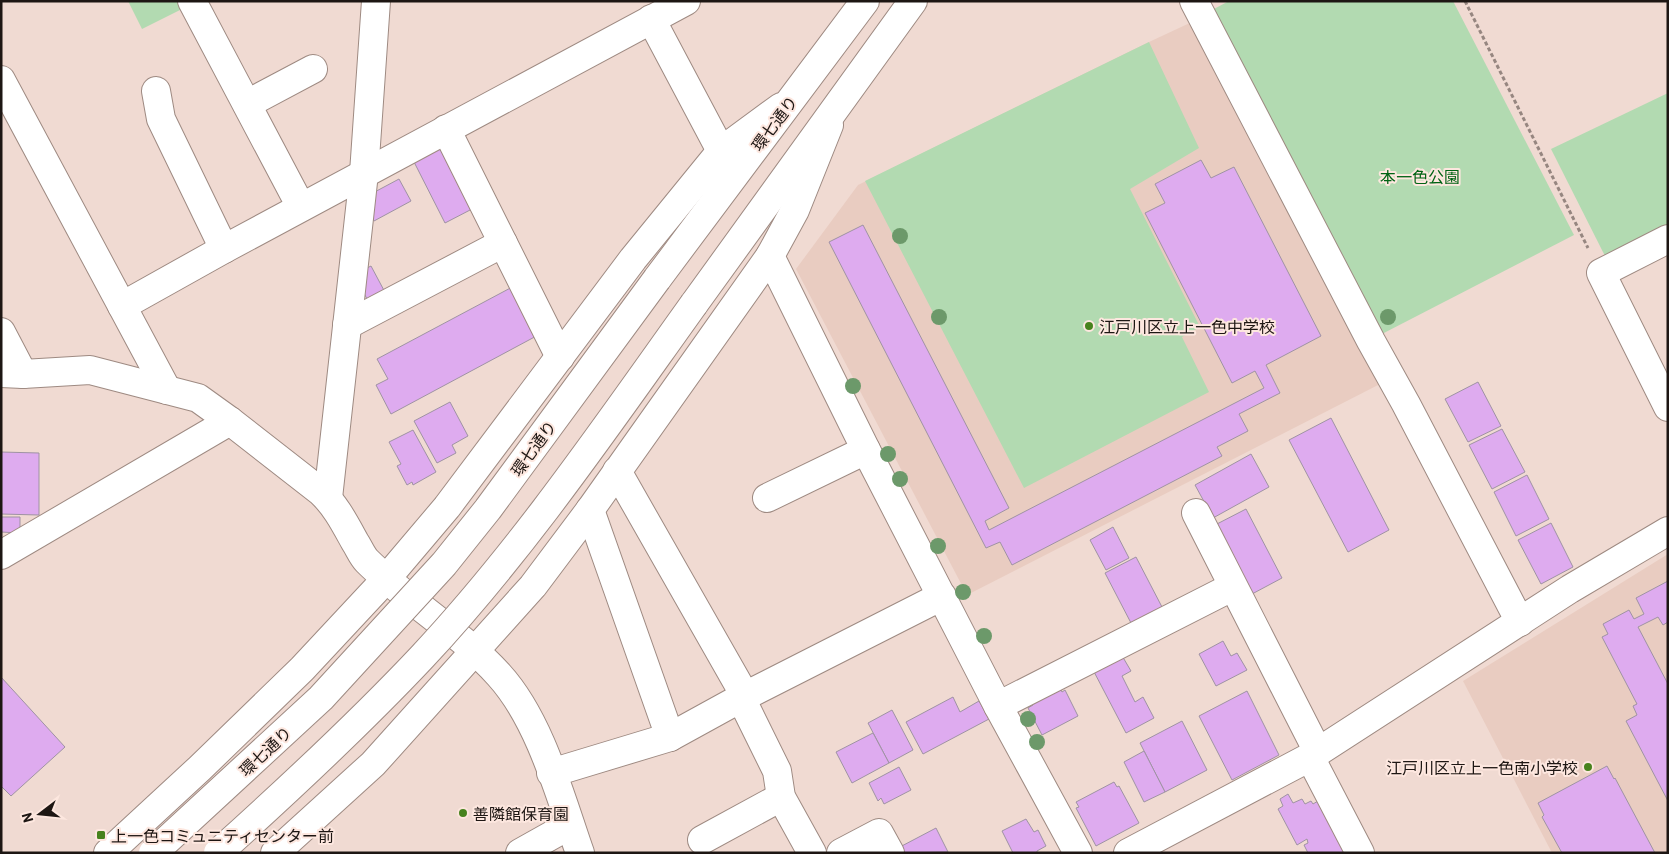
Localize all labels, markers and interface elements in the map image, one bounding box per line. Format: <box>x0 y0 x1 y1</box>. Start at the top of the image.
street label: 環七通り <box>747 92 801 154</box>
park label: 本一色公園 <box>1380 167 1460 186</box>
place label: 江戸川区立上一色中学校 <box>1099 317 1275 336</box>
marker: 江戸川区立上一色中学校 <box>1083 320 1095 332</box>
street label: 環七通り <box>507 417 559 479</box>
street label: 環七通り <box>235 722 295 780</box>
place label: 江戸川区立上一色南小学校 <box>1386 758 1578 777</box>
marker: 江戸川区立上一色南小学校 <box>1582 761 1594 773</box>
north arrow <box>15 789 65 839</box>
place label: 善隣館保育園 <box>473 804 569 823</box>
marker: 善隣館保育園 <box>457 807 469 819</box>
text: N <box>18 811 36 825</box>
place label: 上一色コミュニティセンター前 <box>111 826 334 845</box>
marker: 上一色コミュニティセンター前 <box>95 829 107 841</box>

